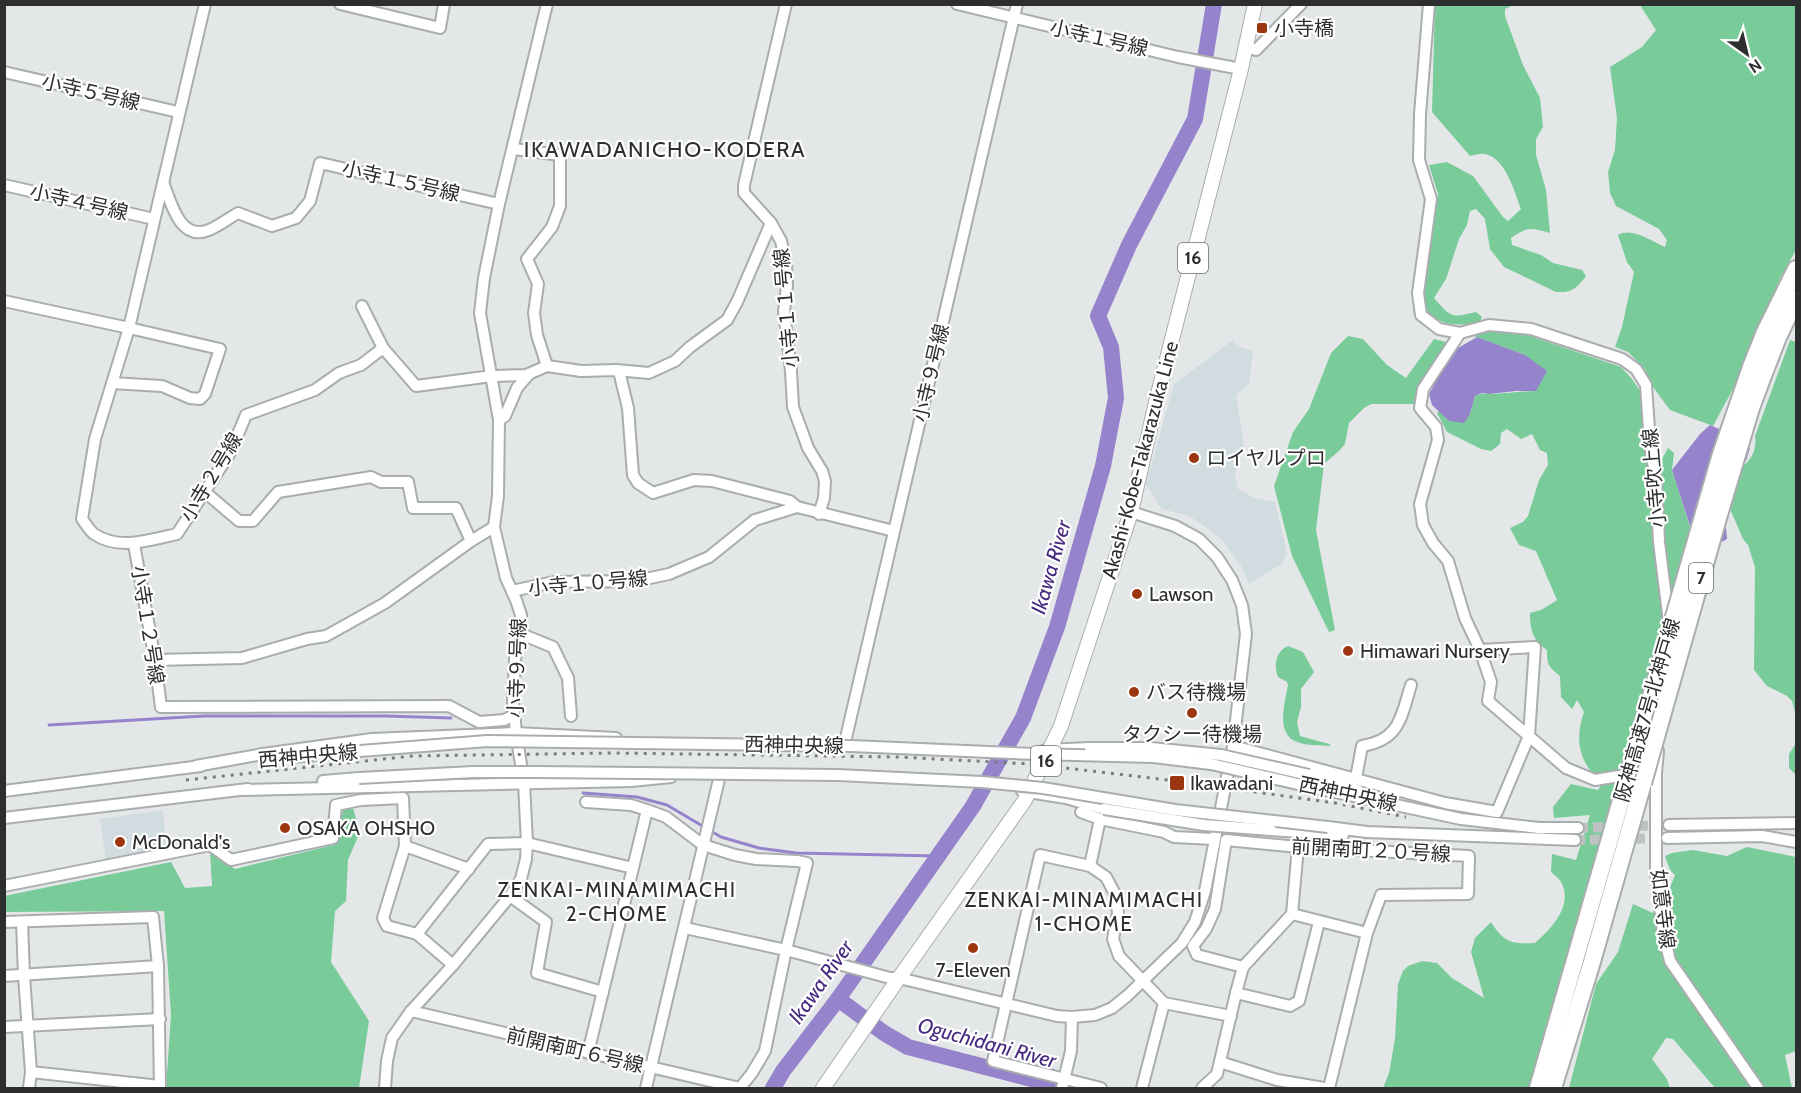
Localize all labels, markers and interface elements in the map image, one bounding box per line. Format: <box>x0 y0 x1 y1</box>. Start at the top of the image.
street label: 小寺１号線 <box>1048 15 1150 61</box>
place label: 小寺橋 <box>1274 16 1334 40</box>
marker: 小寺橋 <box>1255 21 1269 35</box>
north arrow <box>1717 24 1777 84</box>
text: N <box>1745 55 1765 77</box>
street label: 小寺５号線 <box>40 69 142 115</box>
district label: IKAWADANICHO-KODERA <box>524 136 806 163</box>
street label: 小寺１５号線 <box>340 156 462 206</box>
street label: 小寺４号線 <box>28 179 130 225</box>
road number: 16 <box>1178 243 1208 273</box>
street label: 小寺１１号線 <box>769 247 803 369</box>
street label: 小寺９号線 <box>908 322 954 424</box>
street label: Akashi-Kobe-Takarazuka Line <box>1097 339 1183 581</box>
street label: 小寺吹上線 <box>1638 427 1670 529</box>
street label: 小寺２号線 <box>175 428 247 526</box>
place label: ロイヤルプロ <box>1206 446 1325 470</box>
marker: ロイヤルプロ <box>1187 451 1201 465</box>
water label: Ikawa River <box>1025 516 1076 617</box>
road number: 7 <box>1689 563 1713 593</box>
street label: 小寺１２号線 <box>127 564 169 686</box>
street label: 小寺１０号線 <box>527 566 649 600</box>
place label: Lawson <box>1149 582 1213 606</box>
marker: Lawson <box>1130 587 1144 601</box>
street label: 阪神高速7号北神戸線 <box>1609 615 1685 805</box>
street label: 小寺９号線 <box>503 618 531 718</box>
place label: Himawari Nursery <box>1360 639 1510 663</box>
marker: Himawari Nursery <box>1341 644 1355 658</box>
place label: バス待機場 <box>1146 680 1246 704</box>
marker: バス待機場 <box>1127 685 1141 699</box>
marker: タクシー待機場 <box>1185 706 1199 720</box>
place label: タクシー待機場 <box>1122 722 1262 746</box>
street label: 西神中央線 <box>744 732 844 758</box>
street label: 西神中央線 <box>257 740 359 772</box>
road number: 16 <box>1031 746 1061 776</box>
place label: Ikawadani <box>1190 771 1273 795</box>
street label: 西神中央線 <box>1297 772 1399 816</box>
marker: Ikawadani <box>1168 774 1186 792</box>
place label: OSAKA OHSHO <box>297 816 435 840</box>
marker: OSAKA OHSHO <box>278 821 292 835</box>
place label: McDonald's <box>132 830 230 854</box>
street label: 前開南町２０号線 <box>1290 834 1452 866</box>
marker: McDonald's <box>113 835 127 849</box>
street label: 如意寺線 <box>1646 868 1680 950</box>
district label: ZENKAI-MINAMIMACHI 2-CHOME <box>497 877 737 926</box>
district label: ZENKAI-MINAMIMACHI 1-CHOME <box>964 887 1204 936</box>
water label: Ikawa River <box>783 934 859 1028</box>
marker: 7-Eleven <box>966 941 980 955</box>
place label: 7-Eleven <box>935 958 1011 982</box>
water label: Oguchidani River <box>915 1012 1060 1073</box>
street label: 前開南町６号線 <box>504 1023 646 1077</box>

